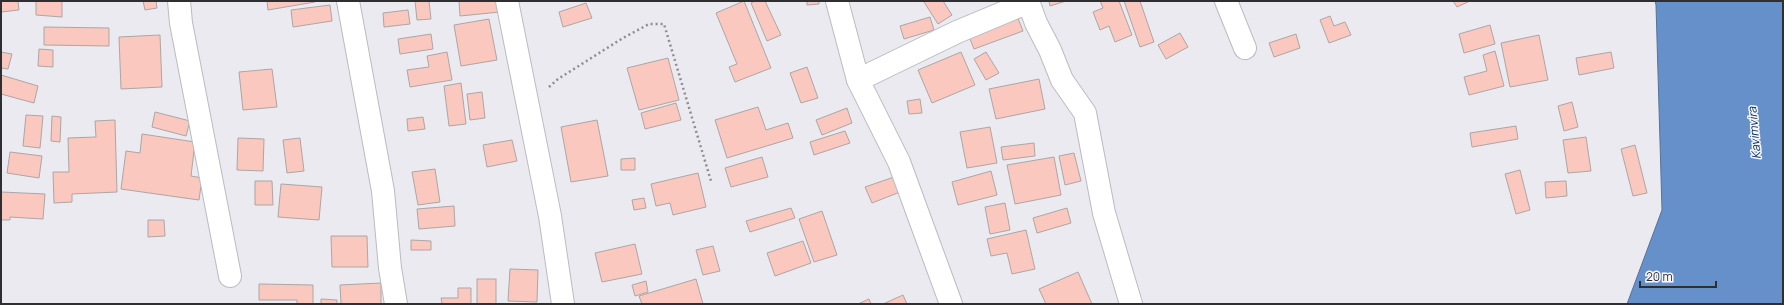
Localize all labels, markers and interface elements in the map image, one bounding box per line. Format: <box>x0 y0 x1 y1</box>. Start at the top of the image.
water label: Kavimvira <box>1743 105 1765 160</box>
scale bar <box>1640 263 1716 289</box>
text: 20 m <box>1646 268 1673 285</box>

